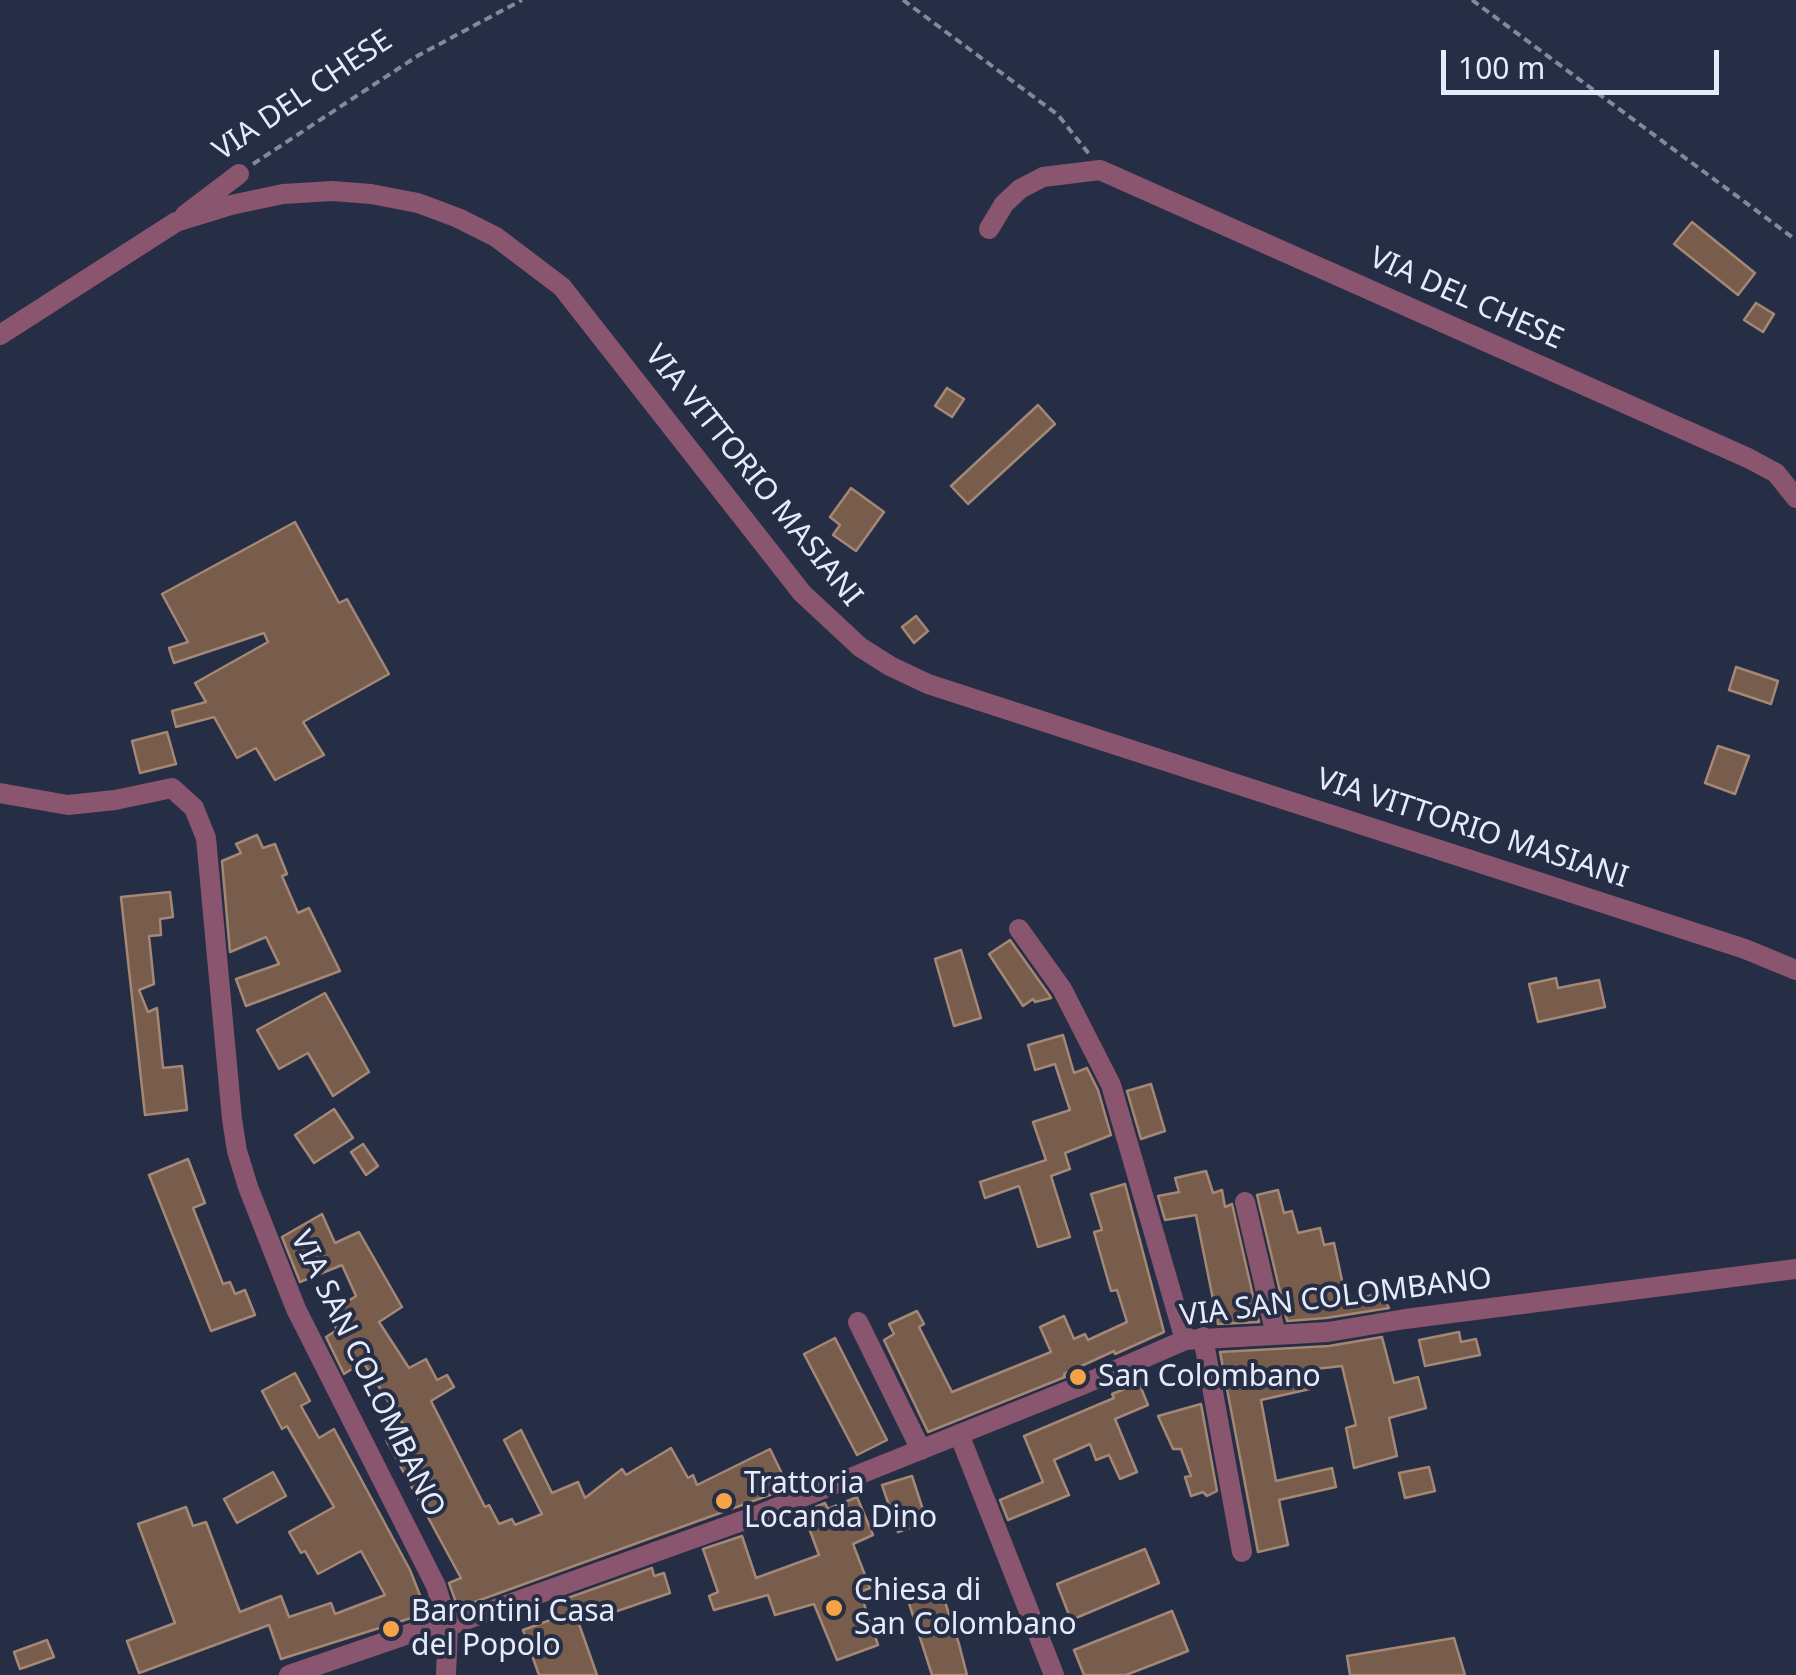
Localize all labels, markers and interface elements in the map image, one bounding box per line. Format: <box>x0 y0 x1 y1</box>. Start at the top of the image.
street label: VIA DEL CHESE <box>207 23 399 169</box>
scale bar <box>1446 30 1724 92</box>
text: 100 m <box>1458 47 1545 88</box>
street label: VIA DEL CHESE <box>1364 240 1568 358</box>
street label: VIA VITTORIO MASIANI <box>637 338 869 614</box>
street label: VIA VITTORIO MASIANI <box>1312 762 1632 896</box>
street label: VIA SAN COLOMBANO <box>282 1225 452 1523</box>
street label: VIA SAN COLOMBANO <box>1178 1261 1494 1335</box>
place label: San Colombano <box>1098 1359 1321 1395</box>
marker: San Colombano <box>1067 1366 1089 1388</box>
place label: Trattoria Locanda Dino <box>744 1466 937 1536</box>
marker: Trattoria Locanda Dino <box>713 1490 735 1512</box>
place label: Chiesa di San Colombano <box>854 1573 1077 1644</box>
place label: Barontini Casa del Popolo <box>411 1594 615 1664</box>
marker: Chiesa di San Colombano <box>823 1597 845 1619</box>
marker: Barontini Casa del Popolo <box>380 1618 402 1640</box>

